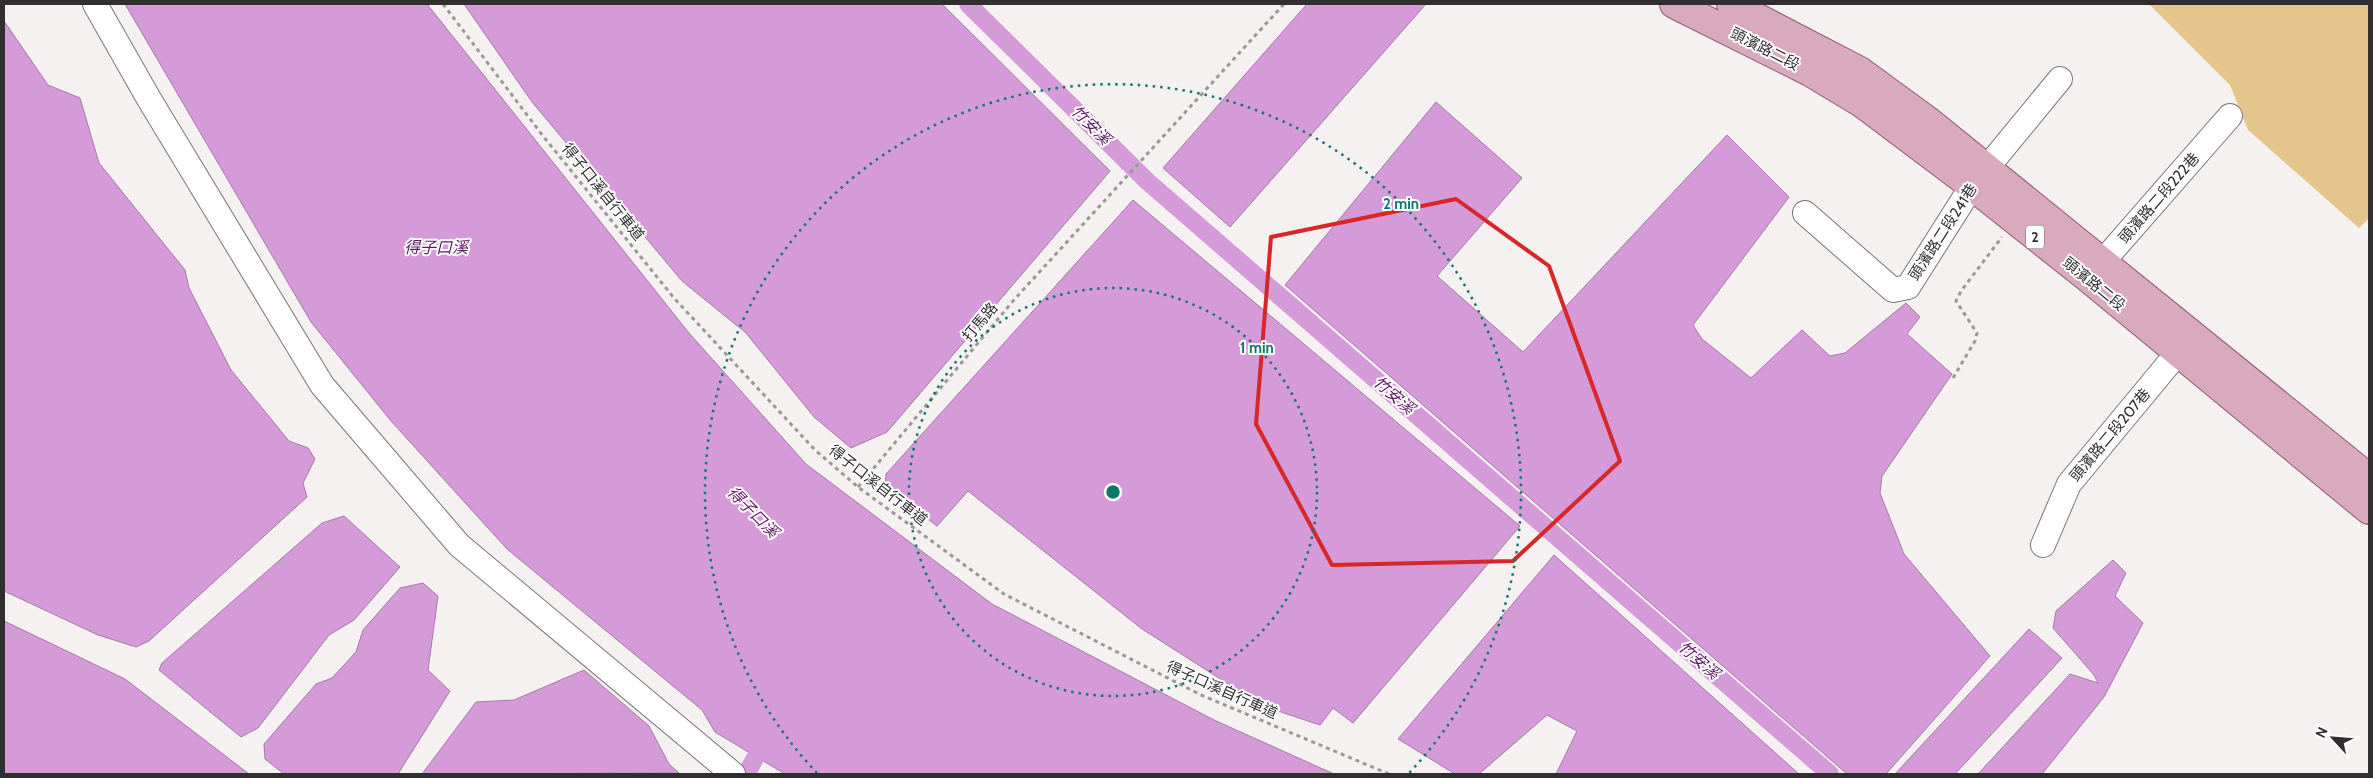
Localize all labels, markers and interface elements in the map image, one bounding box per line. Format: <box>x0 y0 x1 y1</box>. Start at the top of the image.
street label: 頭濱路二段 <box>1727 24 1803 74</box>
water label: 竹安溪 <box>1067 101 1116 150</box>
street label: 得子口溪自行車道 <box>558 140 648 244</box>
street label: 頭濱路二段222巷 <box>2115 149 2203 247</box>
street label: 頭濱路二段241巷 <box>1905 180 1981 284</box>
text: 2 min <box>1383 195 1419 213</box>
road number: 2 <box>2026 226 2044 248</box>
water label: 得子口溪 <box>404 238 470 257</box>
street label: 頭濱路二段 <box>2059 253 2129 315</box>
street label: 打馬路 <box>959 299 1001 345</box>
text: 1 min <box>1240 339 1274 357</box>
water label: 竹安溪 <box>1370 372 1420 419</box>
street label: 頭濱路二段207巷 <box>2066 385 2154 485</box>
street label: 得子口溪自行車道 <box>825 441 931 529</box>
water label: 得子口溪 <box>724 483 784 543</box>
centre of rings <box>1104 483 1122 501</box>
water label: 竹安溪 <box>1675 637 1725 684</box>
street label: 得子口溪自行車道 <box>1164 657 1280 723</box>
north arrow <box>2308 713 2358 763</box>
text: N <box>2311 724 2332 741</box>

